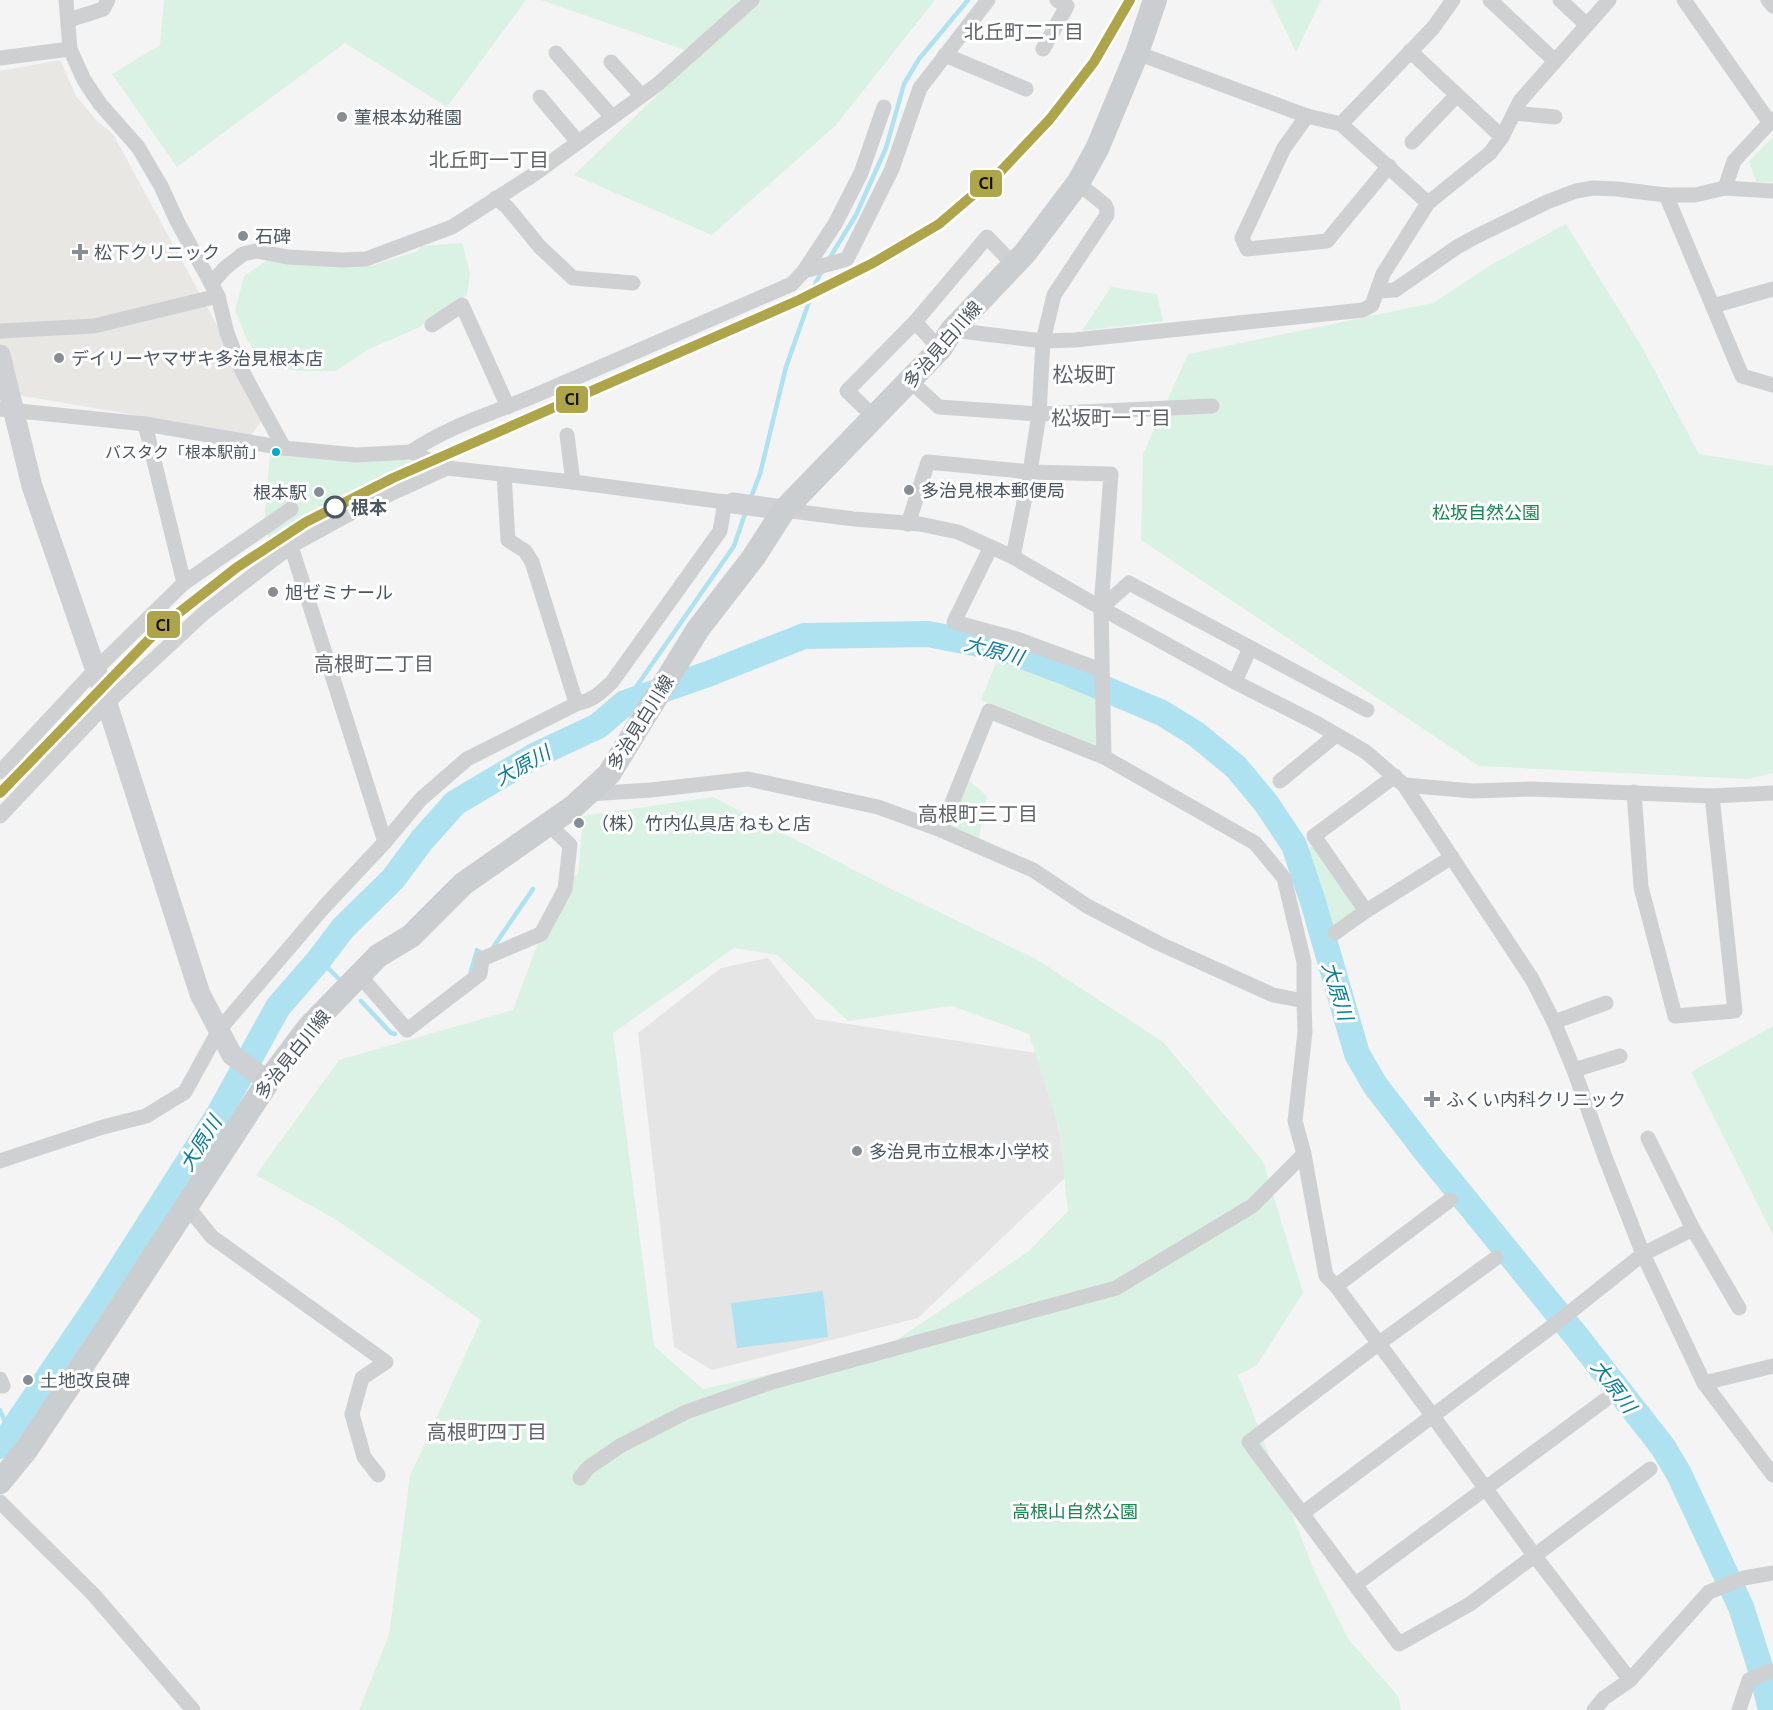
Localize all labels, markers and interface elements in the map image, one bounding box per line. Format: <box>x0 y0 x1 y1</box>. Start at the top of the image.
district label: 北丘町二丁目 <box>964 20 1084 43</box>
place label: 菫根本幼稚園 <box>354 107 462 127</box>
marker: 菫根本幼稚園 <box>335 110 349 124</box>
district label: 北丘町一丁目 <box>429 148 549 171</box>
line badge: CI <box>969 169 1003 198</box>
text: CI <box>978 174 994 192</box>
place label: 石碑 <box>255 226 291 246</box>
marker: 石碑 <box>236 229 250 243</box>
place label: 松下クリニック <box>94 242 220 262</box>
marker: 松下クリニック <box>71 243 89 261</box>
street label: 多治見白川線 <box>899 297 985 391</box>
place label: デイリーヤマザキ多治見根本店 <box>71 348 323 368</box>
marker: デイリーヤマザキ多治見根本店 <box>52 351 66 365</box>
district label: 松坂町 <box>1053 362 1116 386</box>
line badge: CI <box>555 385 589 414</box>
text: CI <box>564 390 580 408</box>
district label: 松坂町一丁目 <box>1051 406 1171 429</box>
place label: バスタク「根本駅前」 <box>105 443 265 461</box>
marker: バスタク「根本駅前」 <box>270 446 282 458</box>
place label: 多治見根本郵便局 <box>921 480 1065 500</box>
place label: 根本駅 <box>253 482 307 502</box>
marker: 多治見根本郵便局 <box>902 483 916 497</box>
marker: 根本駅 <box>312 485 326 499</box>
marker: 根本 <box>324 496 346 518</box>
place label: 根本 <box>351 497 387 517</box>
park label: 松坂自然公園 <box>1432 502 1540 522</box>
place label: 旭ゼミナール <box>285 582 393 602</box>
marker: 旭ゼミナール <box>266 585 280 599</box>
line badge: CI <box>146 610 181 639</box>
text: CI <box>155 616 171 634</box>
water label: 大原川 <box>962 631 1028 669</box>
district label: 高根町二丁目 <box>314 652 434 675</box>
street label: 多治見白川線 <box>603 671 677 773</box>
water label: 大原川 <box>490 739 556 790</box>
district label: 高根町三丁目 <box>918 802 1038 825</box>
place label: （株）竹内仏具店 ねもと店 <box>591 813 811 833</box>
marker: （株）竹内仏具店 ねもと店 <box>572 816 586 830</box>
water label: 大原川 <box>1318 959 1358 1025</box>
street label: 多治見白川線 <box>250 1006 334 1102</box>
place label: ふくい内科クリニック <box>1446 1089 1626 1109</box>
marker: ふくい内科クリニック <box>1423 1090 1441 1108</box>
water label: 大原川 <box>174 1110 227 1175</box>
place label: 多治見市立根本小学校 <box>869 1141 1049 1161</box>
marker: 多治見市立根本小学校 <box>850 1144 864 1158</box>
water label: 大原川 <box>1587 1355 1642 1418</box>
place label: 土地改良碑 <box>40 1370 130 1390</box>
marker: 土地改良碑 <box>21 1373 35 1387</box>
district label: 高根町四丁目 <box>427 1420 547 1443</box>
park label: 高根山自然公園 <box>1012 1501 1138 1521</box>

